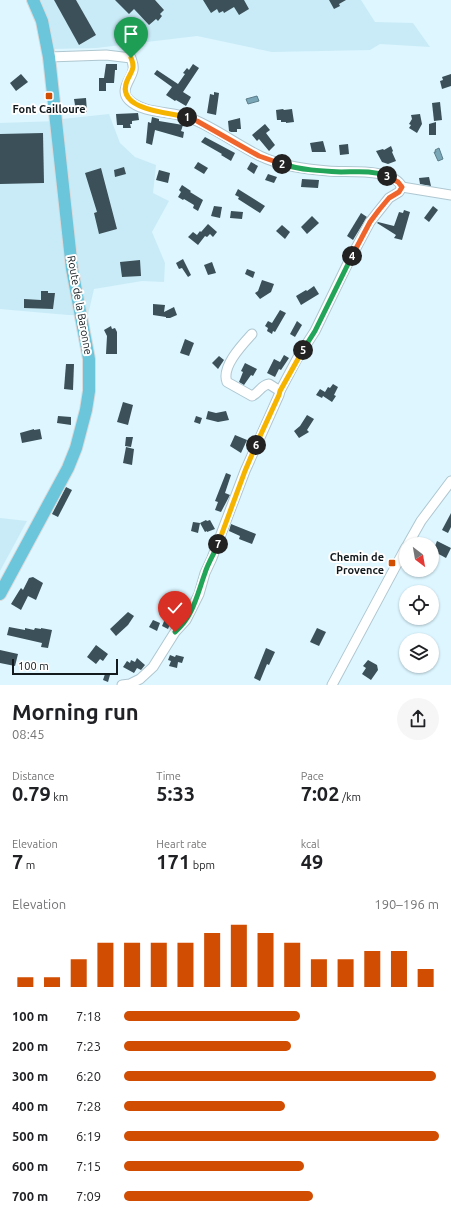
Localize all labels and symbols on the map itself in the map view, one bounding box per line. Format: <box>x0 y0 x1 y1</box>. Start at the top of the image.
pin <box>114 17 148 58</box>
marker: Font Cailloure <box>44 91 54 101</box>
place label: Font Cailloure <box>12 103 86 115</box>
pin: 1 <box>177 107 197 127</box>
pin: 2 <box>272 154 292 174</box>
pin: 3 <box>377 166 397 186</box>
pin: 4 <box>342 246 362 266</box>
street label: Route de la Baronne <box>65 255 95 355</box>
pin: 5 <box>293 340 313 360</box>
pin: 6 <box>246 435 266 455</box>
pin: 7 <box>208 534 228 554</box>
north arrow <box>399 537 439 577</box>
place label: Chemin de Provence <box>330 551 384 576</box>
marker: Chemin de Provence <box>387 558 397 568</box>
pin <box>158 591 192 632</box>
scale bar <box>12 657 118 676</box>

